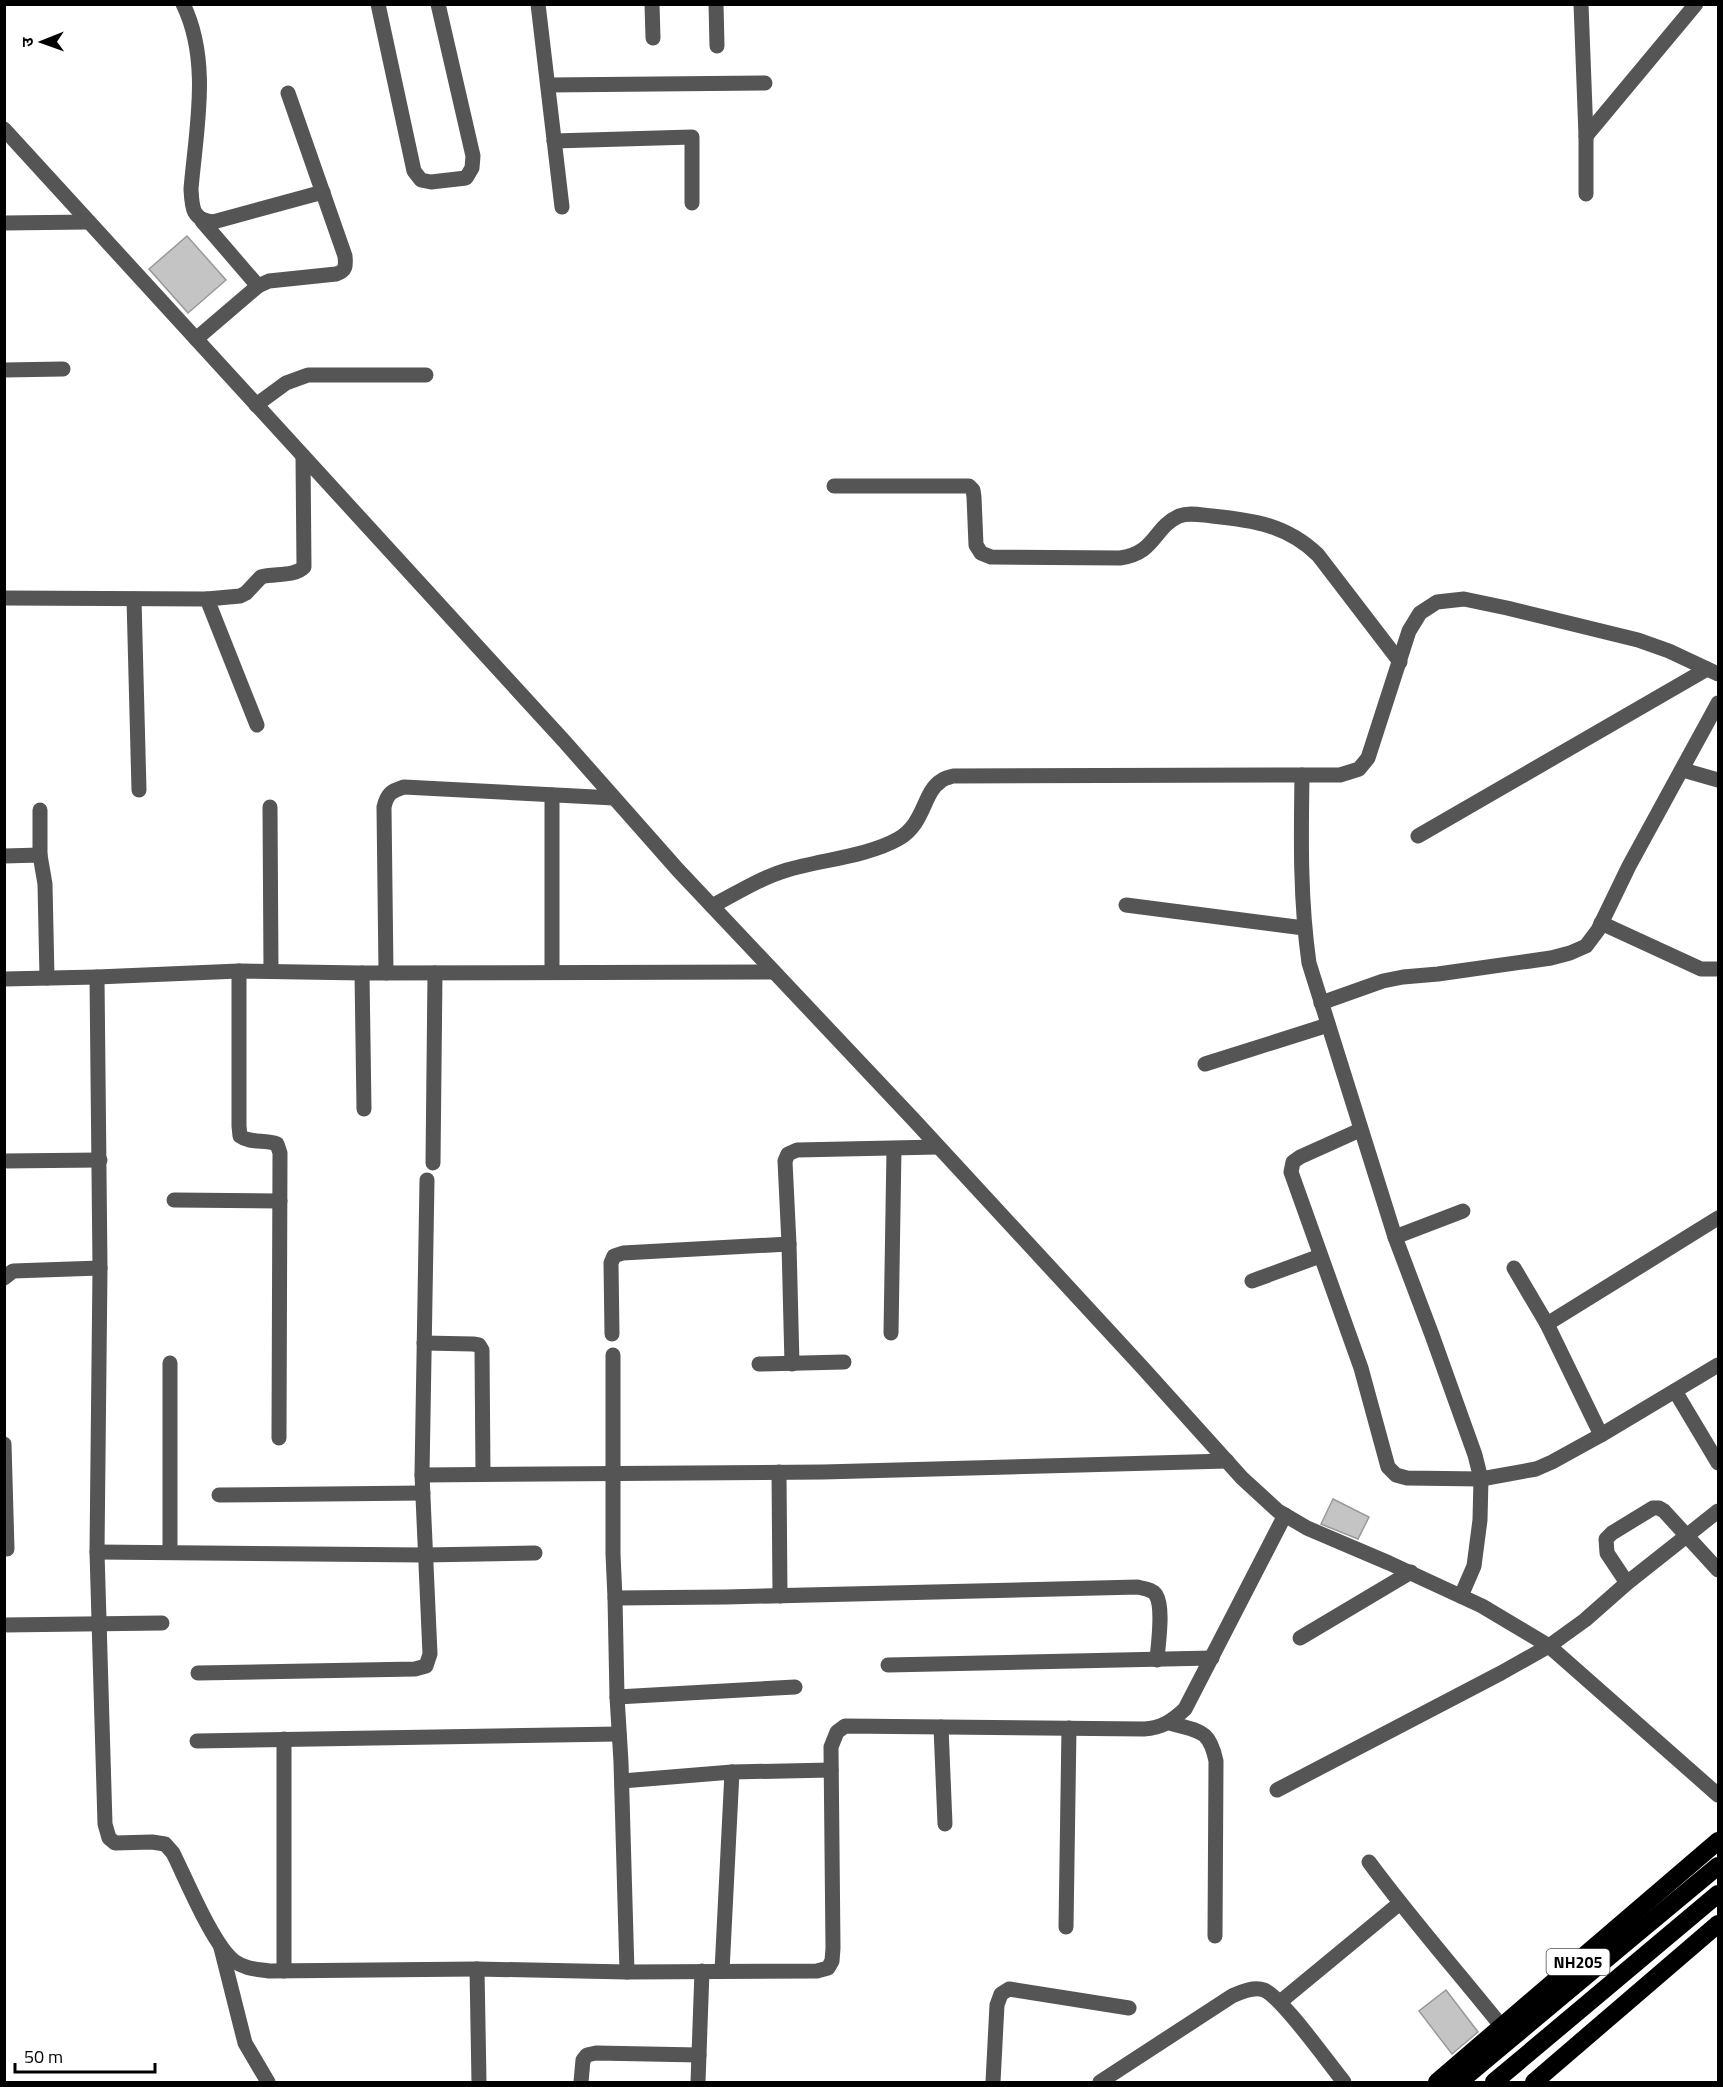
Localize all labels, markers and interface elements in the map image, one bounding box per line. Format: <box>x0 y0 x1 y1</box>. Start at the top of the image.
north arrow <box>12 12 72 72</box>
text: उ <box>15 37 39 47</box>
road number: NH205 <box>1546 1949 1610 1975</box>
scale bar <box>15 2036 154 2074</box>
text: 50 m <box>24 2043 63 2070</box>

